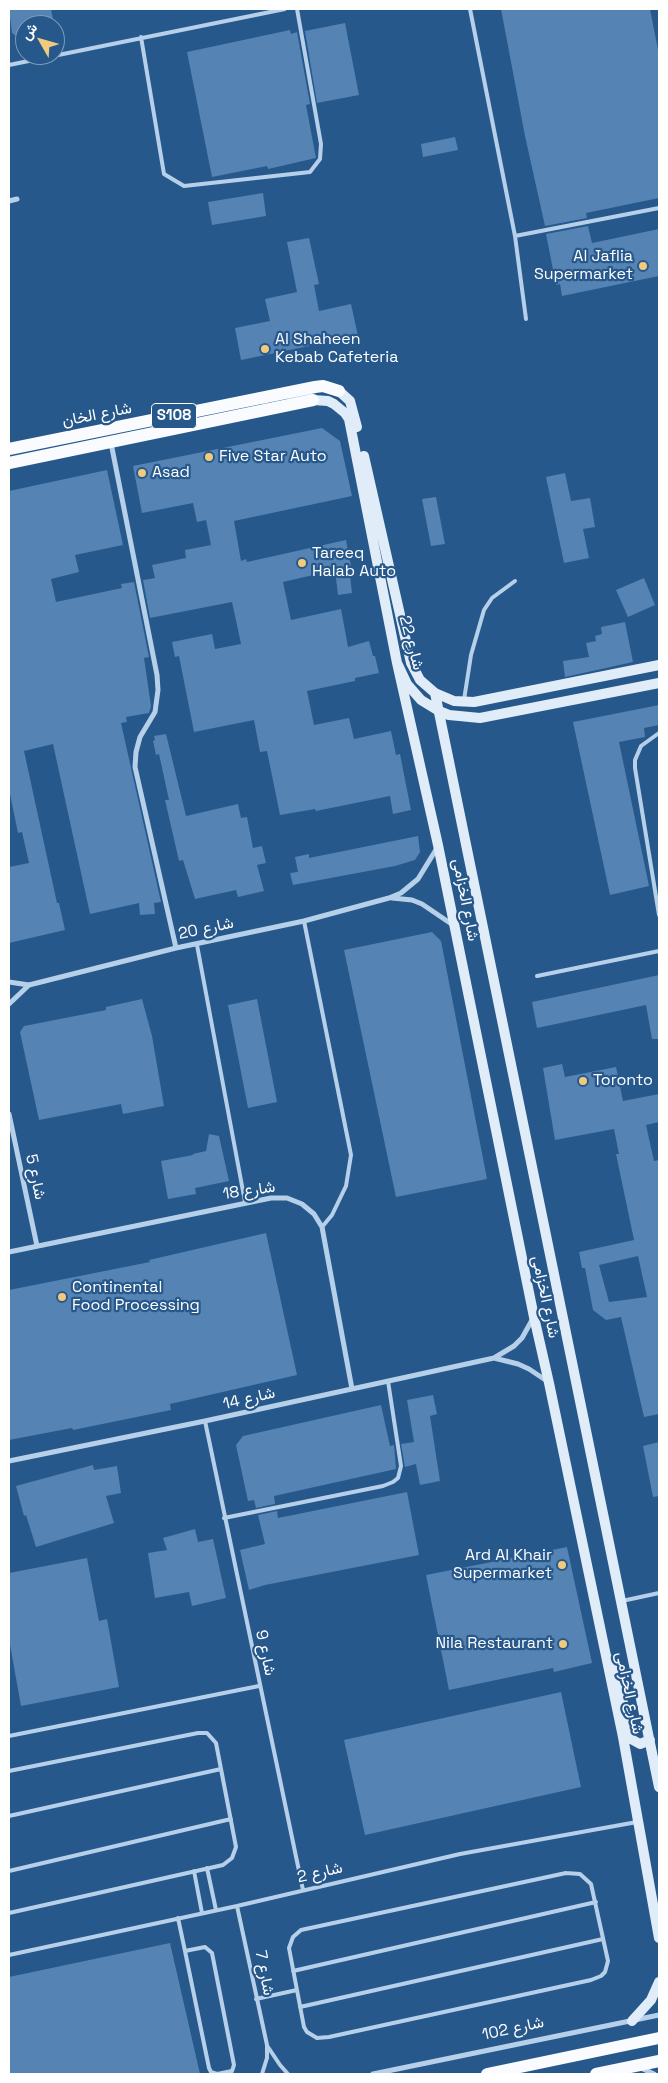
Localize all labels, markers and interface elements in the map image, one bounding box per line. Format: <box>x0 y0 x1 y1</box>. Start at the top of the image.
north arrow <box>15 15 65 65</box>
text: ش <box>17 19 41 44</box>
place label: Al Jaflia Supermarket <box>534 247 633 285</box>
marker: Al Jaflia Supermarket <box>637 260 649 272</box>
place label: Al Shaheen Kebab Cafeteria <box>275 330 398 368</box>
marker: Al Shaheen Kebab Cafeteria <box>259 343 271 355</box>
street label: شارع الخان <box>61 399 133 431</box>
road number: S108 <box>152 404 196 428</box>
place label: Five Star Auto <box>219 447 327 467</box>
marker: Five Star Auto <box>203 451 215 463</box>
place label: Asad <box>152 463 190 483</box>
marker: Asad <box>136 467 148 479</box>
place label: Tareeq Halab Auto <box>312 544 396 582</box>
marker: Tareeq Halab Auto <box>296 557 308 569</box>
street label: شارع 22 <box>395 614 427 672</box>
street label: شارع الخزامى <box>448 857 482 943</box>
street label: شارع 20 <box>177 914 235 944</box>
place label: Toronto <box>593 1071 653 1091</box>
marker: Toronto <box>577 1075 589 1087</box>
street label: شارع 5 <box>21 1153 49 1201</box>
street label: شارع 18 <box>221 1178 277 1204</box>
street label: شارع الخزامى <box>527 1254 563 1340</box>
place label: Continental Food Processing <box>72 1278 200 1316</box>
marker: Continental Food Processing <box>56 1291 68 1303</box>
street label: شارع 14 <box>221 1384 277 1414</box>
place label: Ard Al Khair Supermarket <box>453 1546 552 1584</box>
marker: Ard Al Khair Supermarket <box>556 1559 568 1571</box>
street label: شارع 9 <box>251 1628 279 1678</box>
place label: Nila Restaurant <box>435 1634 553 1654</box>
marker: Nila Restaurant <box>557 1638 569 1650</box>
street label: شارع الخزامى <box>611 1650 647 1736</box>
street label: شارع 2 <box>295 1858 345 1888</box>
street label: شارع 7 <box>250 1949 278 1997</box>
street label: شارع 102 <box>480 2013 546 2045</box>

